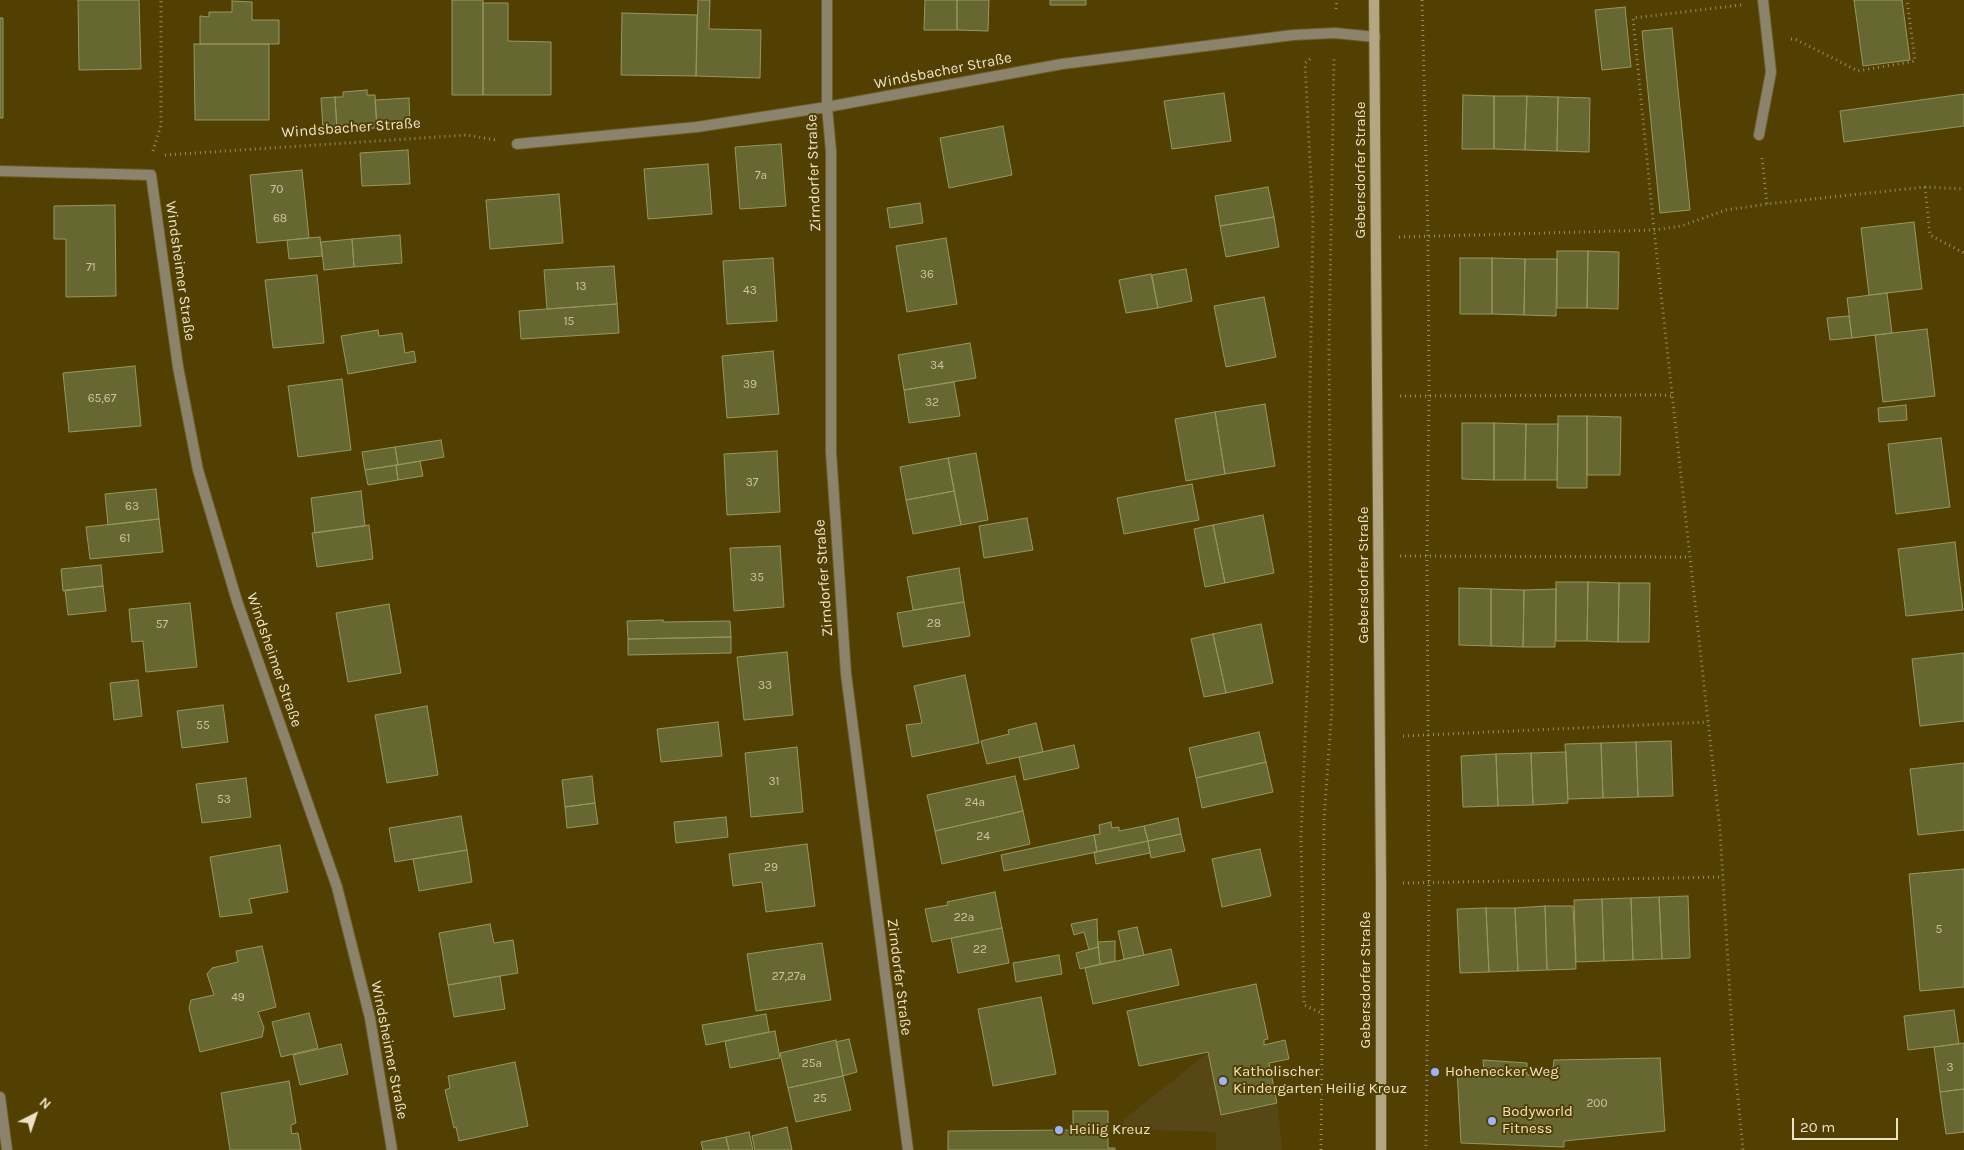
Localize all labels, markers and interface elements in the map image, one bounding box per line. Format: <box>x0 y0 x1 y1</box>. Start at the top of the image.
street label: Windsbacher Straße <box>873 49 1013 93</box>
street label: Gebersdorfer Straße <box>1352 102 1370 238</box>
street label: Windsbacher Straße <box>281 114 421 142</box>
street label: Zirndorfer Straße <box>803 114 825 232</box>
house number: 7a <box>755 169 767 183</box>
house number: 70 <box>271 183 283 197</box>
street label: Windsheimer Straße <box>161 200 199 342</box>
house number: 68 <box>273 212 287 226</box>
house number: 71 <box>86 261 96 275</box>
house number: 36 <box>920 268 934 282</box>
house number: 13 <box>575 280 587 294</box>
house number: 43 <box>743 284 757 298</box>
house number: 15 <box>564 315 574 329</box>
house number: 34 <box>930 359 944 373</box>
house number: 39 <box>743 378 757 392</box>
house number: 65,67 <box>88 392 116 406</box>
house number: 32 <box>925 396 939 410</box>
house number: 37 <box>746 476 758 490</box>
house number: 63 <box>125 500 139 514</box>
street label: Gebersdorfer Straße <box>1355 507 1373 643</box>
street label: Zirndorfer Straße <box>811 519 837 637</box>
house number: 61 <box>120 532 130 546</box>
house number: 35 <box>750 571 764 585</box>
street label: Windsheimer Straße <box>243 590 305 730</box>
house number: 28 <box>927 617 941 631</box>
house number: 57 <box>156 618 168 632</box>
house number: 33 <box>758 679 772 693</box>
house number: 55 <box>196 719 210 733</box>
house number: 31 <box>768 775 780 789</box>
house number: 53 <box>217 793 231 807</box>
house number: 24a <box>965 796 985 810</box>
house number: 24 <box>976 830 990 844</box>
house number: 29 <box>764 861 778 875</box>
house number: 22a <box>954 911 974 925</box>
street label: Gebersdorfer Straße <box>1357 912 1375 1048</box>
street label: Zirndorfer Straße <box>883 918 915 1036</box>
house number: 5 <box>1936 923 1942 937</box>
house number: 22 <box>973 943 987 957</box>
house number: 27,27a <box>772 970 806 984</box>
street label: Windsheimer Straße <box>367 979 411 1121</box>
house number: 49 <box>231 991 245 1005</box>
house number: 25a <box>802 1057 822 1071</box>
house number: 3 <box>1946 1061 1954 1075</box>
place label: Katholischer Kindergarten Heilig Kreuz <box>1233 1063 1407 1098</box>
place label: Hohenecker Weg <box>1445 1063 1559 1081</box>
marker: Hohenecker Weg <box>1429 1066 1441 1078</box>
marker: Katholischer Kindergarten Heilig Kreuz <box>1217 1075 1229 1087</box>
north arrow <box>10 1090 60 1140</box>
house number: 25 <box>813 1092 827 1106</box>
text: N <box>36 1094 55 1113</box>
house number: 200 <box>1586 1097 1608 1111</box>
place label: Bodyworld Fitness <box>1502 1103 1573 1138</box>
scale bar <box>1794 1108 1900 1140</box>
marker: Bodyworld Fitness <box>1486 1115 1498 1127</box>
text: 20 m <box>1800 1118 1835 1136</box>
place label: Heilig Kreuz <box>1069 1121 1150 1139</box>
marker: Heilig Kreuz <box>1053 1124 1065 1136</box>

